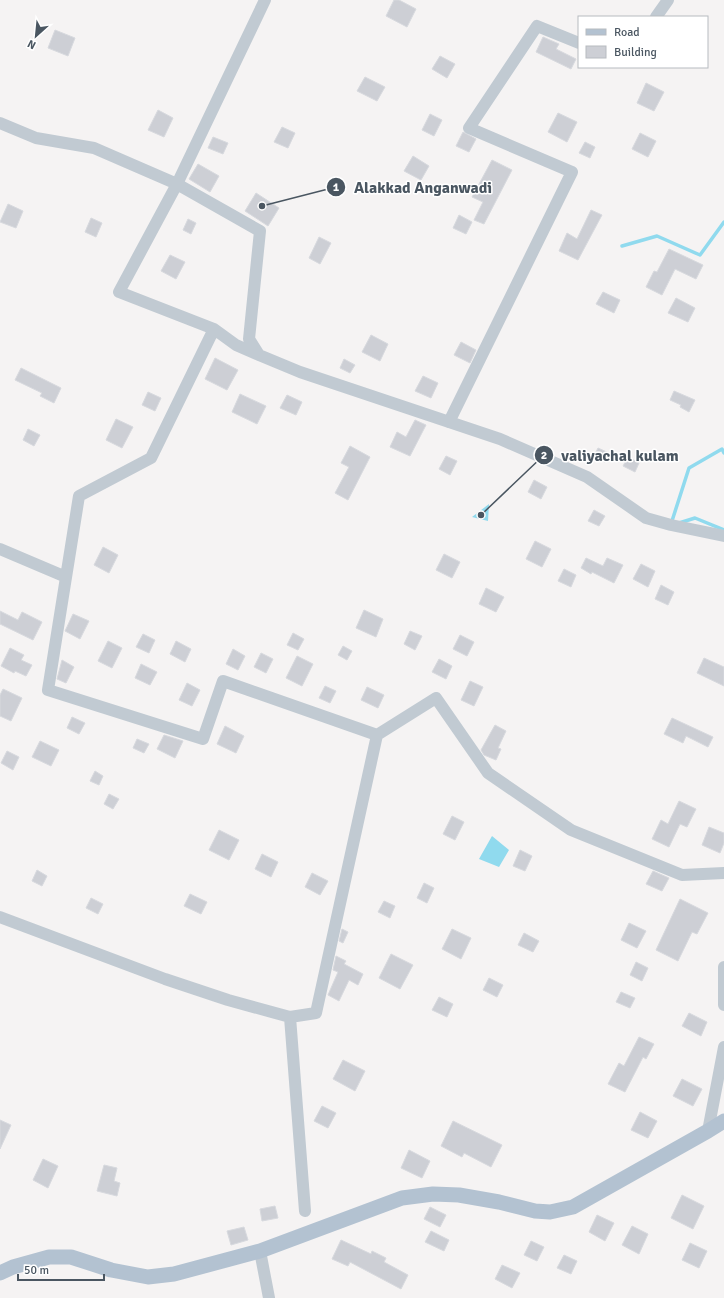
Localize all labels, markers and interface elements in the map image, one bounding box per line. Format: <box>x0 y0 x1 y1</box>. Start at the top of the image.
north arrow <box>16 16 56 56</box>
legend <box>578 16 708 68</box>
text: Road <box>614 25 640 40</box>
text: N <box>25 37 38 52</box>
text: Building <box>614 45 657 60</box>
callout: Alakkad Anganwadi <box>326 173 500 201</box>
text: Alakkad Anganwadi <box>354 178 492 198</box>
text: 1 <box>333 180 340 195</box>
callout: valiyachal kulam <box>534 441 687 469</box>
text: valiyachal kulam <box>560 446 679 466</box>
text: 2 <box>541 448 547 463</box>
scale bar <box>18 1256 104 1282</box>
text: 50 m <box>24 1263 49 1278</box>

